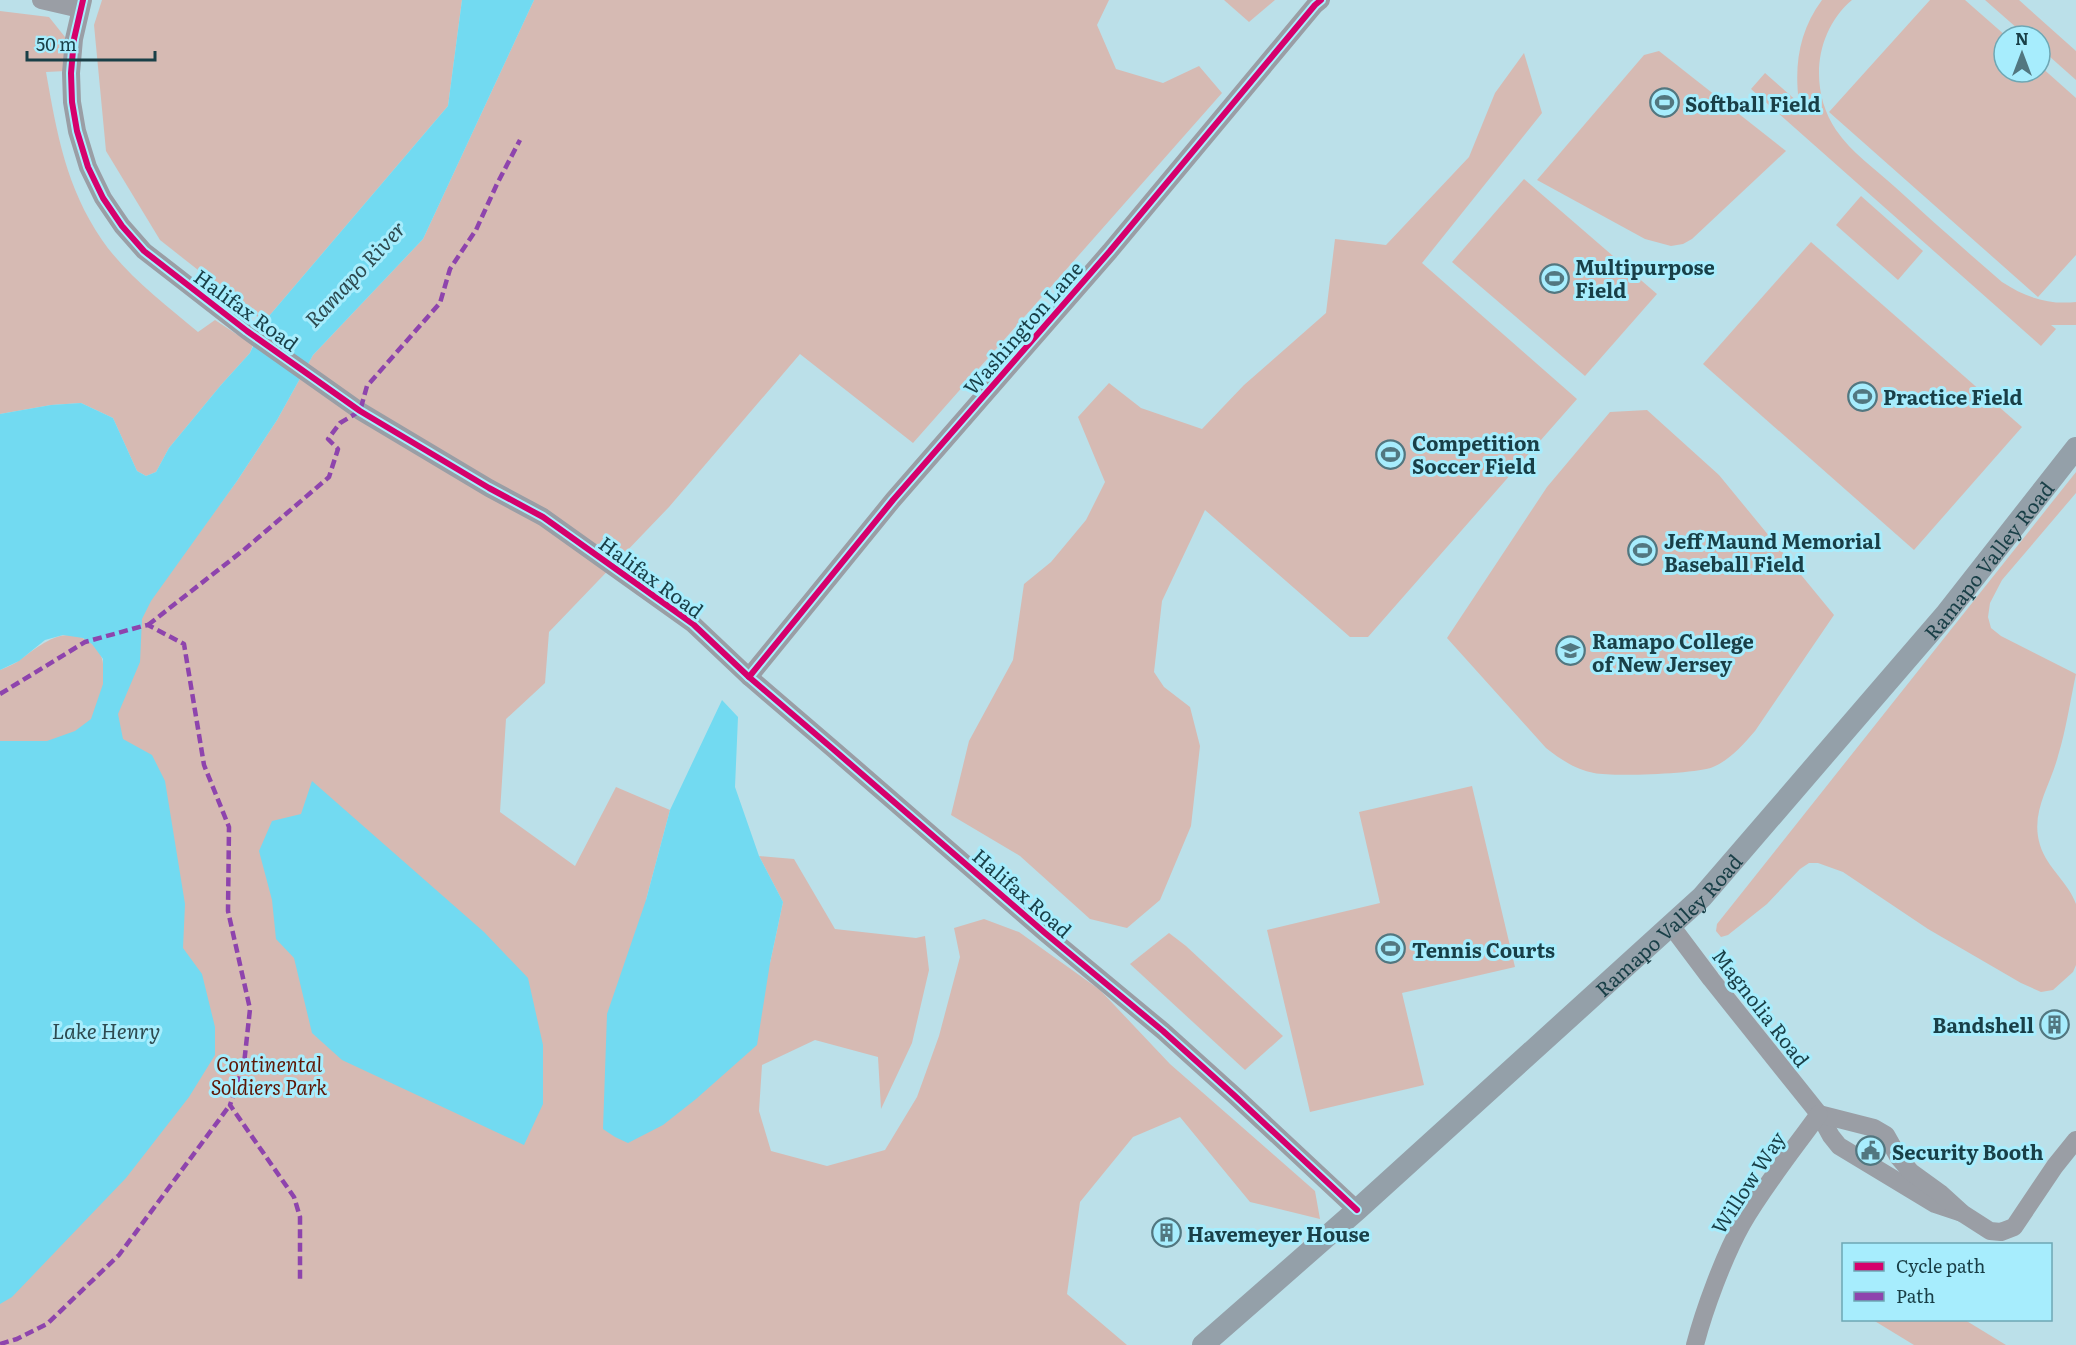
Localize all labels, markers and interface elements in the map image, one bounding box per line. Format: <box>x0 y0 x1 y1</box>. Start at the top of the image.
scale bar <box>27 24 154 62</box>
north arrow <box>1992 24 2052 84</box>
text: N <box>2015 26 2029 50</box>
text: 50 m <box>36 30 77 57</box>
sports icon: Softball Field <box>1648 87 1680 119</box>
place label: Softball Field <box>1685 88 1821 118</box>
water label: Ramapo River <box>296 213 412 333</box>
place label: Multipurpose Field <box>1575 251 1715 304</box>
street label: Washington Lane <box>955 253 1089 401</box>
street label: Halifax Road <box>188 261 306 357</box>
sports icon: Multipurpose Field <box>1538 262 1570 294</box>
sports icon: Practice Field <box>1846 380 1878 412</box>
place label: Practice Field <box>1883 381 2023 411</box>
place label: Competition Soccer Field <box>1412 427 1540 480</box>
sports icon: Competition Soccer Field <box>1375 438 1407 470</box>
street label: Ramapo Valley Road <box>1916 474 2060 645</box>
place label: Jeff Maund Memorial Baseball Field <box>1664 525 1881 578</box>
street label: Halifax Road <box>593 528 711 624</box>
sports icon: Jeff Maund Memorial Baseball Field <box>1627 535 1659 567</box>
place label: Ramapo College of New Jersey <box>1592 625 1754 678</box>
school or university icon: Ramapo College of New Jersey <box>1555 635 1587 667</box>
street label: Halifax Road <box>967 840 1079 944</box>
street label: Ramapo Valley Road <box>1588 847 1748 1003</box>
sports icon: Tennis Courts <box>1375 933 1407 965</box>
place label: Tennis Courts <box>1412 934 1555 964</box>
street label: Magnolia Road <box>1706 941 1818 1073</box>
building icon: Bandshell <box>2039 1008 2071 1040</box>
place label: Bandshell <box>1933 1009 2034 1039</box>
water label: Lake Henry <box>52 1014 160 1045</box>
park label: Continental Soldiers Park <box>211 1048 327 1101</box>
street label: Willow Way <box>1703 1124 1792 1239</box>
public building icon: Security Booth <box>1855 1135 1887 1167</box>
place label: Security Booth <box>1892 1136 2044 1166</box>
building icon: Havemeyer House <box>1150 1217 1182 1249</box>
place label: Havemeyer House <box>1187 1218 1370 1248</box>
legend <box>1842 1243 2052 1321</box>
text: Cycle path <box>1896 1252 1985 1279</box>
text: Path <box>1896 1282 1935 1309</box>

